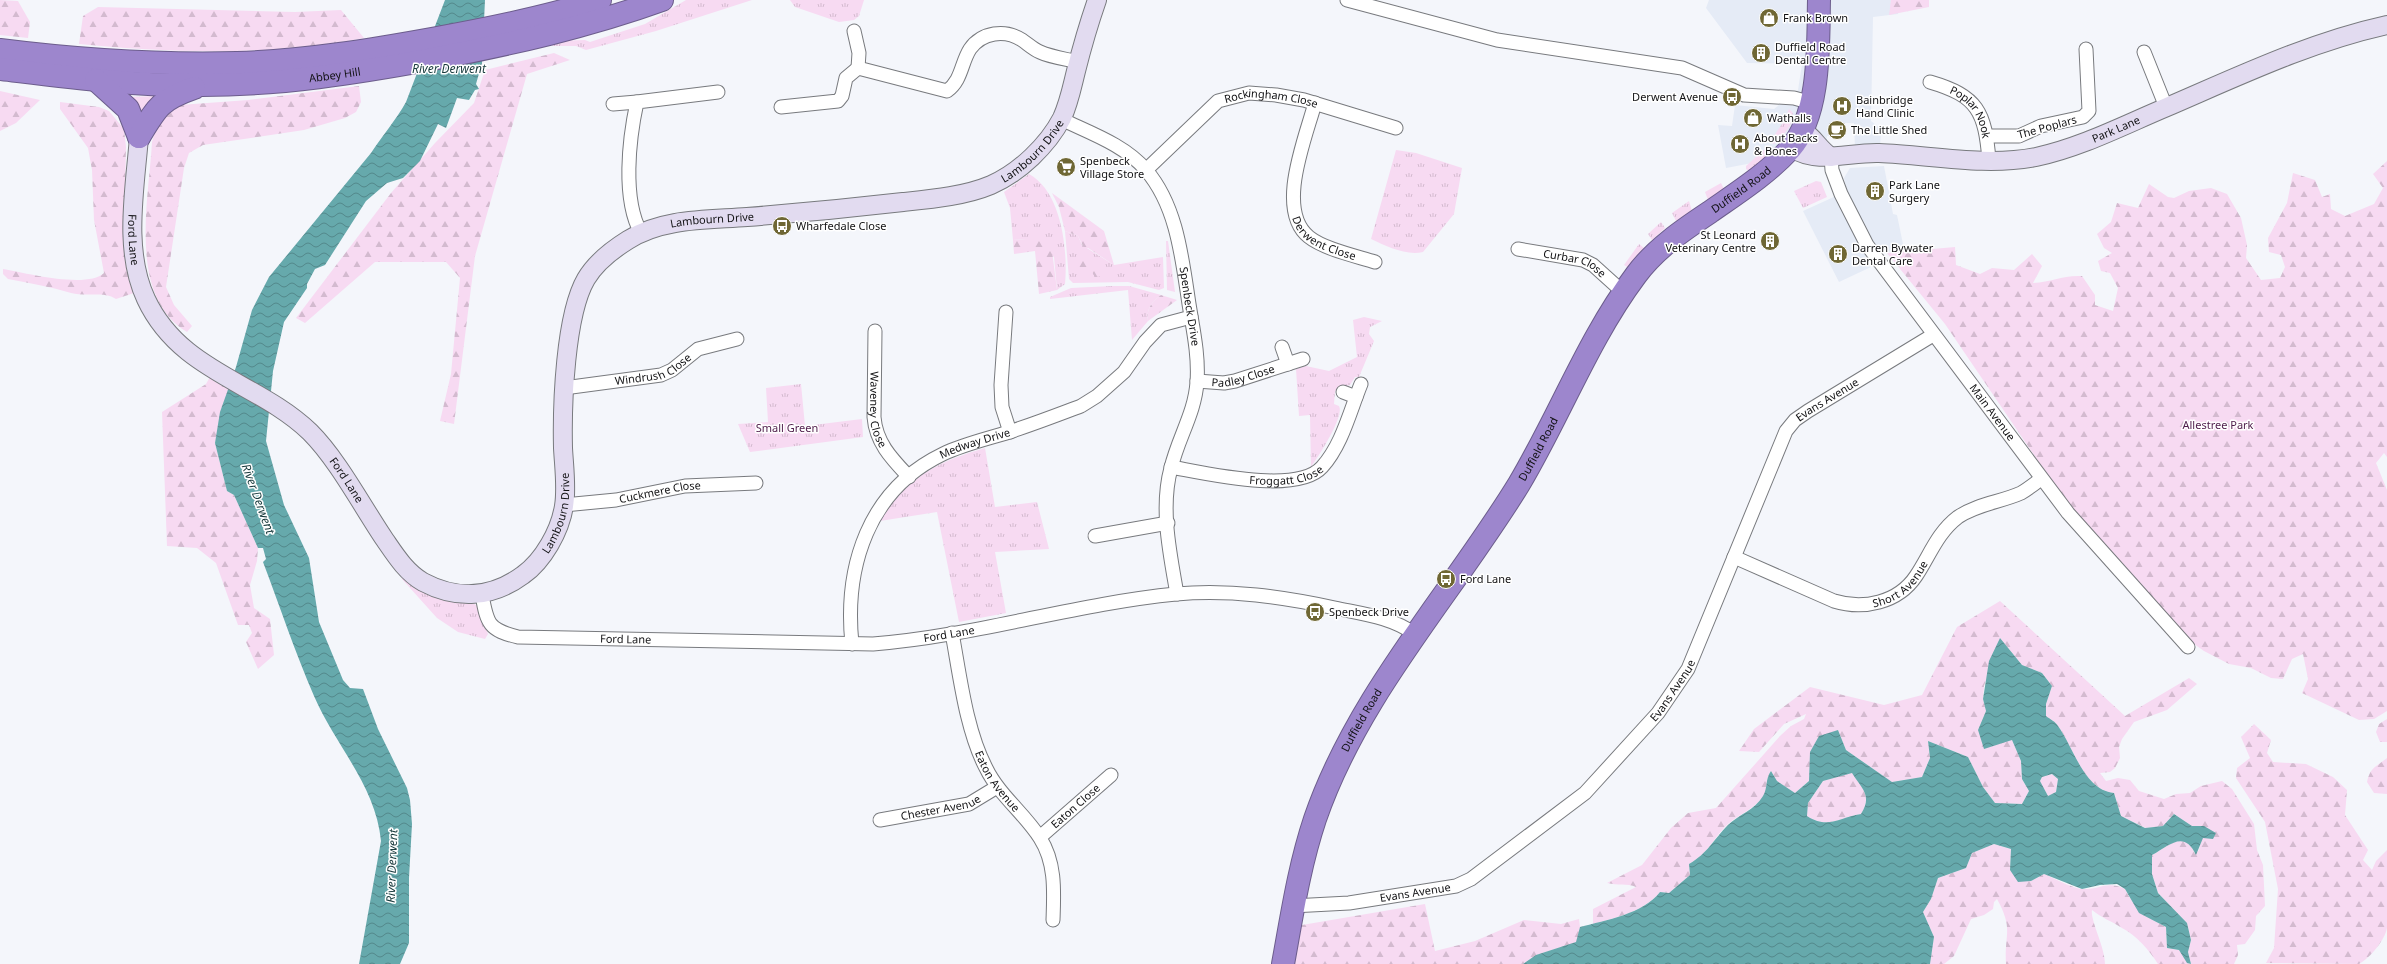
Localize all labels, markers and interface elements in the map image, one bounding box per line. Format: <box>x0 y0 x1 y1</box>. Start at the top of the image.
shop icon: Frank Brown <box>1758 7 1780 29</box>
place label: Frank Brown <box>1783 10 1848 25</box>
place label: Duffield Road Dental Centre <box>1775 39 1846 67</box>
building icon: Duffield Road Dental Centre <box>1750 42 1772 64</box>
water label: River Derwent <box>412 60 487 77</box>
street label: Abbey Hill <box>308 63 361 85</box>
street label: Poplar Nook <box>1948 82 1994 139</box>
street label: Rockingham Close <box>1222 85 1320 111</box>
bus stop icon: Derwent Avenue <box>1721 86 1743 108</box>
place label: Derwent Avenue <box>1632 89 1718 104</box>
place label: Bainbridge Hand Clinic <box>1856 92 1914 120</box>
hospital icon: Bainbridge Hand Clinic <box>1831 95 1853 117</box>
shop icon: Wathalls <box>1742 107 1764 129</box>
place label: Wathalls <box>1767 110 1811 125</box>
street label: The Poplars <box>2016 111 2078 142</box>
street label: Park Lane <box>2089 112 2142 146</box>
street label: Lambourn Drive <box>998 117 1067 186</box>
cafe icon: The Little Shed <box>1826 119 1848 141</box>
place label: The Little Shed <box>1851 122 1927 137</box>
place label: About Backs & Bones <box>1754 130 1818 158</box>
hospital icon: About Backs & Bones <box>1729 133 1751 155</box>
place label: Spenbeck Village Store <box>1080 153 1144 181</box>
supermarket icon: Spenbeck Village Store <box>1055 156 1077 178</box>
street label: Duffield Road <box>1708 162 1774 216</box>
place label: Park Lane Surgery <box>1889 177 1940 205</box>
building icon: Park Lane Surgery <box>1864 180 1886 202</box>
street label: Lambourn Drive <box>669 208 754 231</box>
street label: Ford Lane <box>125 214 143 266</box>
street label: Derwent Close <box>1289 214 1358 263</box>
bus stop icon: Wharfedale Close <box>771 215 793 237</box>
place label: Wharfedale Close <box>796 218 887 233</box>
place label: St Leonard Veterinary Centre <box>1665 227 1756 255</box>
building icon: St Leonard Veterinary Centre <box>1759 230 1781 252</box>
place label: Darren Bywater Dental Care <box>1852 240 1934 268</box>
building icon: Darren Bywater Dental Care <box>1827 243 1849 265</box>
street label: Curbar Close <box>1542 245 1610 280</box>
street label: Spenbeck Drive <box>1176 266 1204 347</box>
street label: Windrush Close <box>614 350 694 388</box>
street label: Padley Close <box>1211 361 1276 390</box>
street label: Waveney Close <box>867 371 891 450</box>
street label: Evans Avenue <box>1792 374 1861 424</box>
street label: Main Avenue <box>1967 381 2019 443</box>
street label: Duffield Road <box>1514 414 1561 483</box>
park label: Allestree Park <box>2183 417 2254 432</box>
park label: Small Green <box>756 420 818 435</box>
street label: Medway Drive <box>937 424 1012 462</box>
street label: Ford Lane <box>327 454 367 505</box>
water label: River Derwent <box>238 461 279 537</box>
street label: Froggatt Close <box>1249 462 1326 488</box>
street label: Lambourn Drive <box>538 472 572 556</box>
street label: Cuckmere Close <box>618 477 701 506</box>
street label: Short Avenue <box>1871 558 1931 610</box>
bus stop icon: Ford Lane <box>1435 568 1457 590</box>
place label: Ford Lane <box>1460 571 1511 586</box>
bus stop icon: Spenbeck Drive <box>1304 601 1326 623</box>
place label: Spenbeck Drive <box>1329 604 1409 619</box>
street label: Ford Lane <box>923 622 976 645</box>
street label: Ford Lane <box>600 631 652 647</box>
street label: Evans Avenue <box>1646 657 1698 724</box>
street label: Duffield Road <box>1337 685 1385 754</box>
street label: Eaton Avenue <box>972 748 1024 815</box>
street label: Eaton Close <box>1047 780 1103 831</box>
street label: Chester Avenue <box>899 791 983 823</box>
water label: River Derwent <box>382 828 401 903</box>
street label: Evans Avenue <box>1379 879 1452 905</box>

